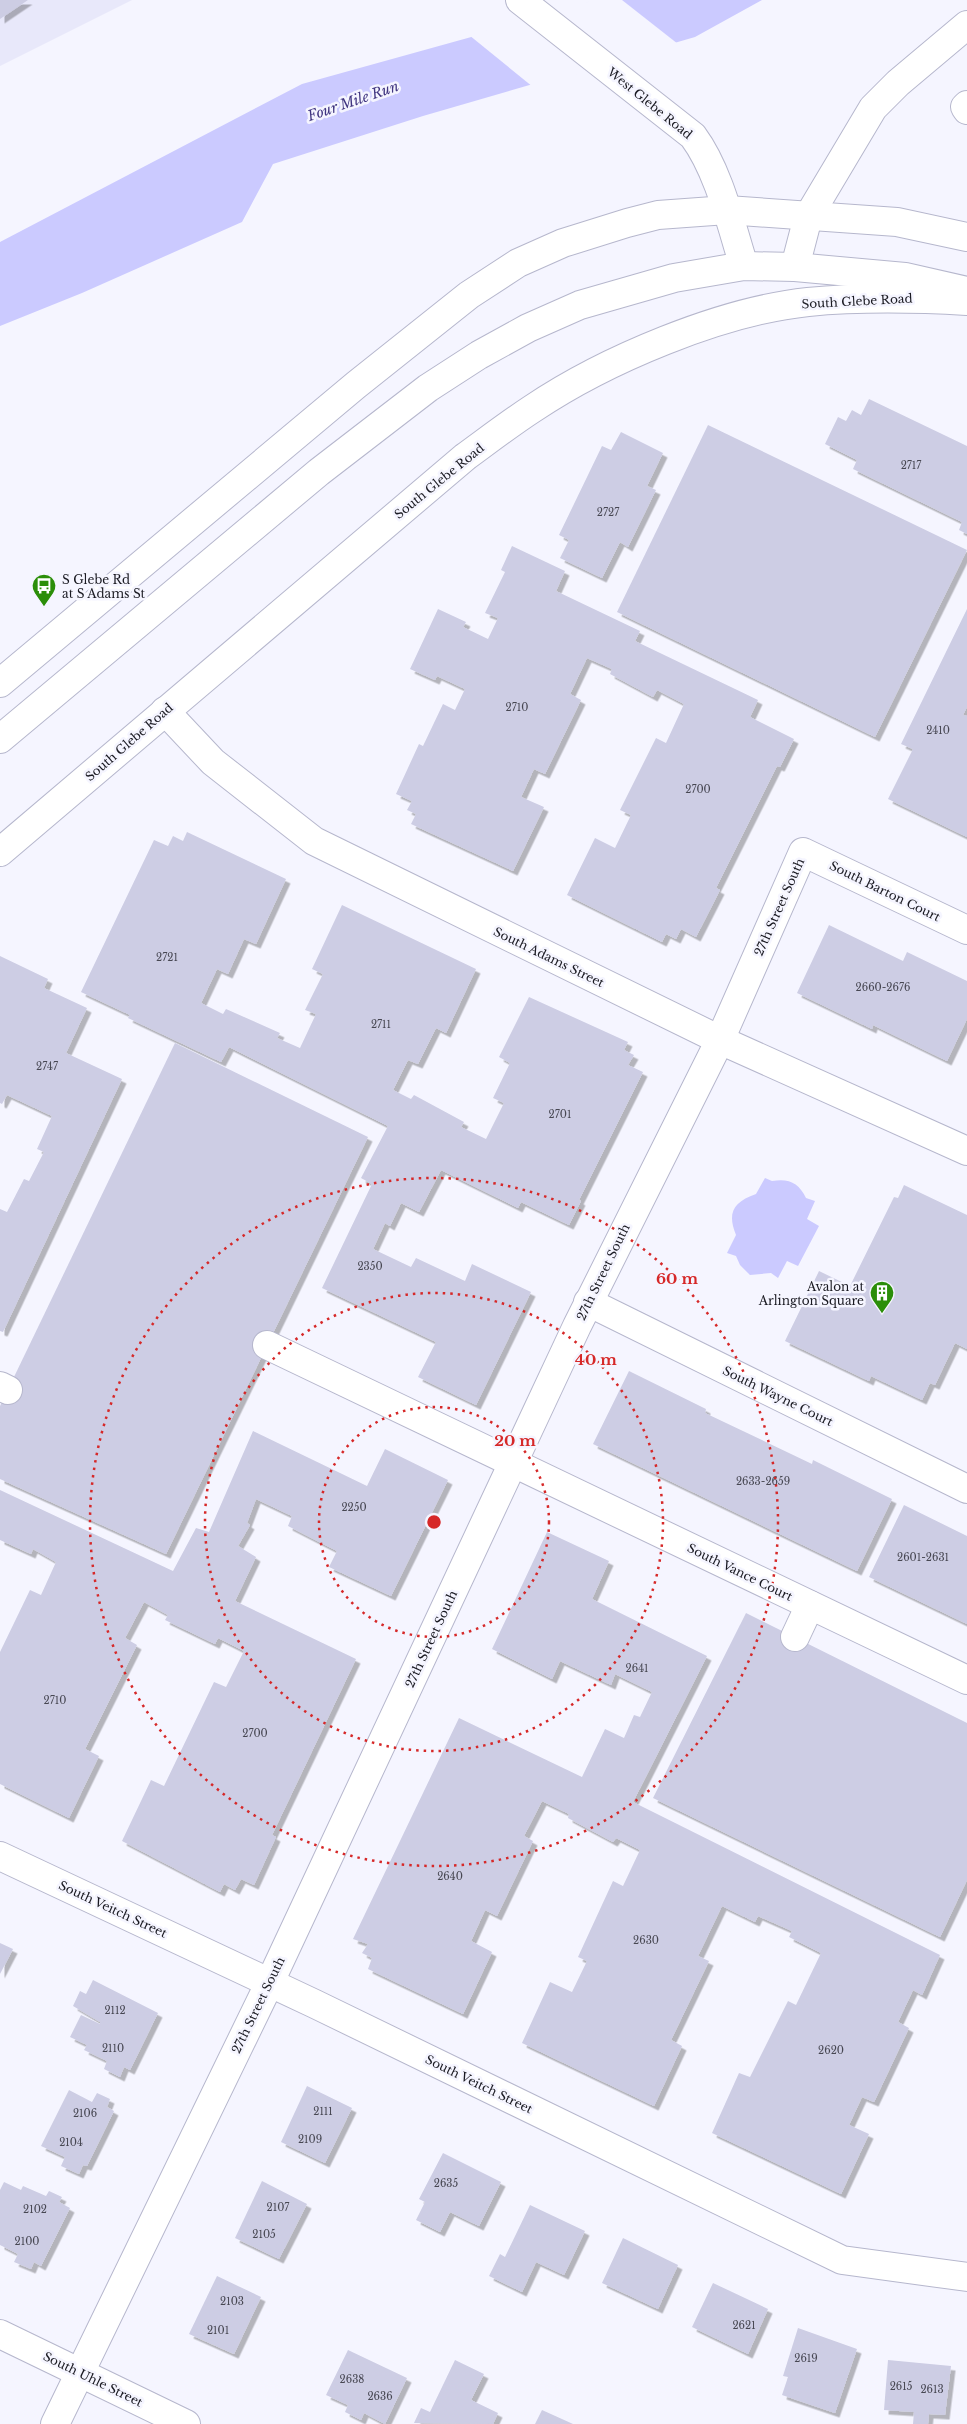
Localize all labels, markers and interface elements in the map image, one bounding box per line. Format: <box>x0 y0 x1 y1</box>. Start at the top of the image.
street label: West Glebe Road <box>604 64 695 142</box>
water label: Four Mile Run <box>304 77 401 125</box>
street label: South Glebe Road <box>801 291 913 311</box>
street label: South Glebe Road <box>391 440 487 522</box>
house number: 2717 <box>901 459 922 472</box>
house number: 2727 <box>597 506 620 519</box>
place label: S Glebe Rd at S Adams St <box>62 572 146 601</box>
bus stop icon: S Glebe Rd at S Adams St <box>31 573 57 607</box>
street label: South Glebe Road <box>82 700 176 784</box>
house number: 2710 <box>506 701 528 714</box>
house number: 2410 <box>926 724 950 737</box>
house number: 2700 <box>685 783 711 796</box>
street label: 27th Street South <box>751 856 807 958</box>
street label: South Barton Court <box>827 858 943 925</box>
street label: South Adams Street <box>491 924 607 990</box>
house number: 2721 <box>156 951 178 964</box>
house number: 2660-2676 <box>856 981 910 994</box>
house number: 2711 <box>371 1018 391 1031</box>
house number: 2747 <box>36 1060 59 1073</box>
house number: 2701 <box>549 1108 571 1121</box>
street label: 27th Street South <box>573 1221 633 1323</box>
house number: 2350 <box>357 1260 383 1273</box>
text: 60 m <box>656 1269 698 1288</box>
place label: Avalon at Arlington Square <box>758 1279 864 1308</box>
building icon: Avalon at Arlington Square <box>869 1280 895 1314</box>
text: 40 m <box>575 1350 617 1369</box>
street label: South Wayne Court <box>720 1363 836 1429</box>
text: 20 m <box>494 1431 536 1450</box>
house number: 2633-2659 <box>736 1475 790 1488</box>
house number: 2250 <box>341 1501 367 1514</box>
centre of rings <box>425 1513 443 1531</box>
street label: South Vance Court <box>685 1540 795 1604</box>
house number: 2601-2631 <box>897 1551 949 1564</box>
street label: 27th Street South <box>402 1588 460 1690</box>
house number: 2641 <box>626 1662 648 1675</box>
house number: 2710 <box>44 1694 66 1707</box>
house number: 2700 <box>242 1727 268 1740</box>
house number: 2640 <box>437 1870 463 1883</box>
street label: South Veitch Street <box>57 1877 170 1941</box>
house number: 2630 <box>633 1934 659 1947</box>
street label: 27th Street South <box>228 1954 288 2056</box>
house number: 2112 <box>104 2004 126 2017</box>
house number: 2110 <box>102 2042 124 2055</box>
house number: 2620 <box>818 2044 844 2057</box>
street label: South Veitch Street <box>423 2052 536 2117</box>
house number: 2111 <box>313 2105 333 2118</box>
house number: 2106 <box>73 2107 97 2120</box>
house number: 2109 <box>298 2133 322 2146</box>
house number: 2104 <box>59 2136 83 2149</box>
house number: 2635 <box>434 2177 459 2190</box>
house number: 2107 <box>267 2201 290 2214</box>
house number: 2102 <box>23 2203 47 2216</box>
house number: 2105 <box>252 2228 276 2241</box>
house number: 2100 <box>15 2235 39 2248</box>
house number: 2103 <box>220 2295 244 2308</box>
house number: 2621 <box>732 2319 756 2332</box>
house number: 2101 <box>207 2324 229 2337</box>
street label: South Uhle Street <box>41 2348 146 2410</box>
house number: 2619 <box>794 2352 818 2365</box>
house number: 2638 <box>340 2373 364 2386</box>
house number: 2615 <box>890 2380 913 2393</box>
house number: 2613 <box>920 2383 944 2396</box>
house number: 2636 <box>367 2390 393 2403</box>

